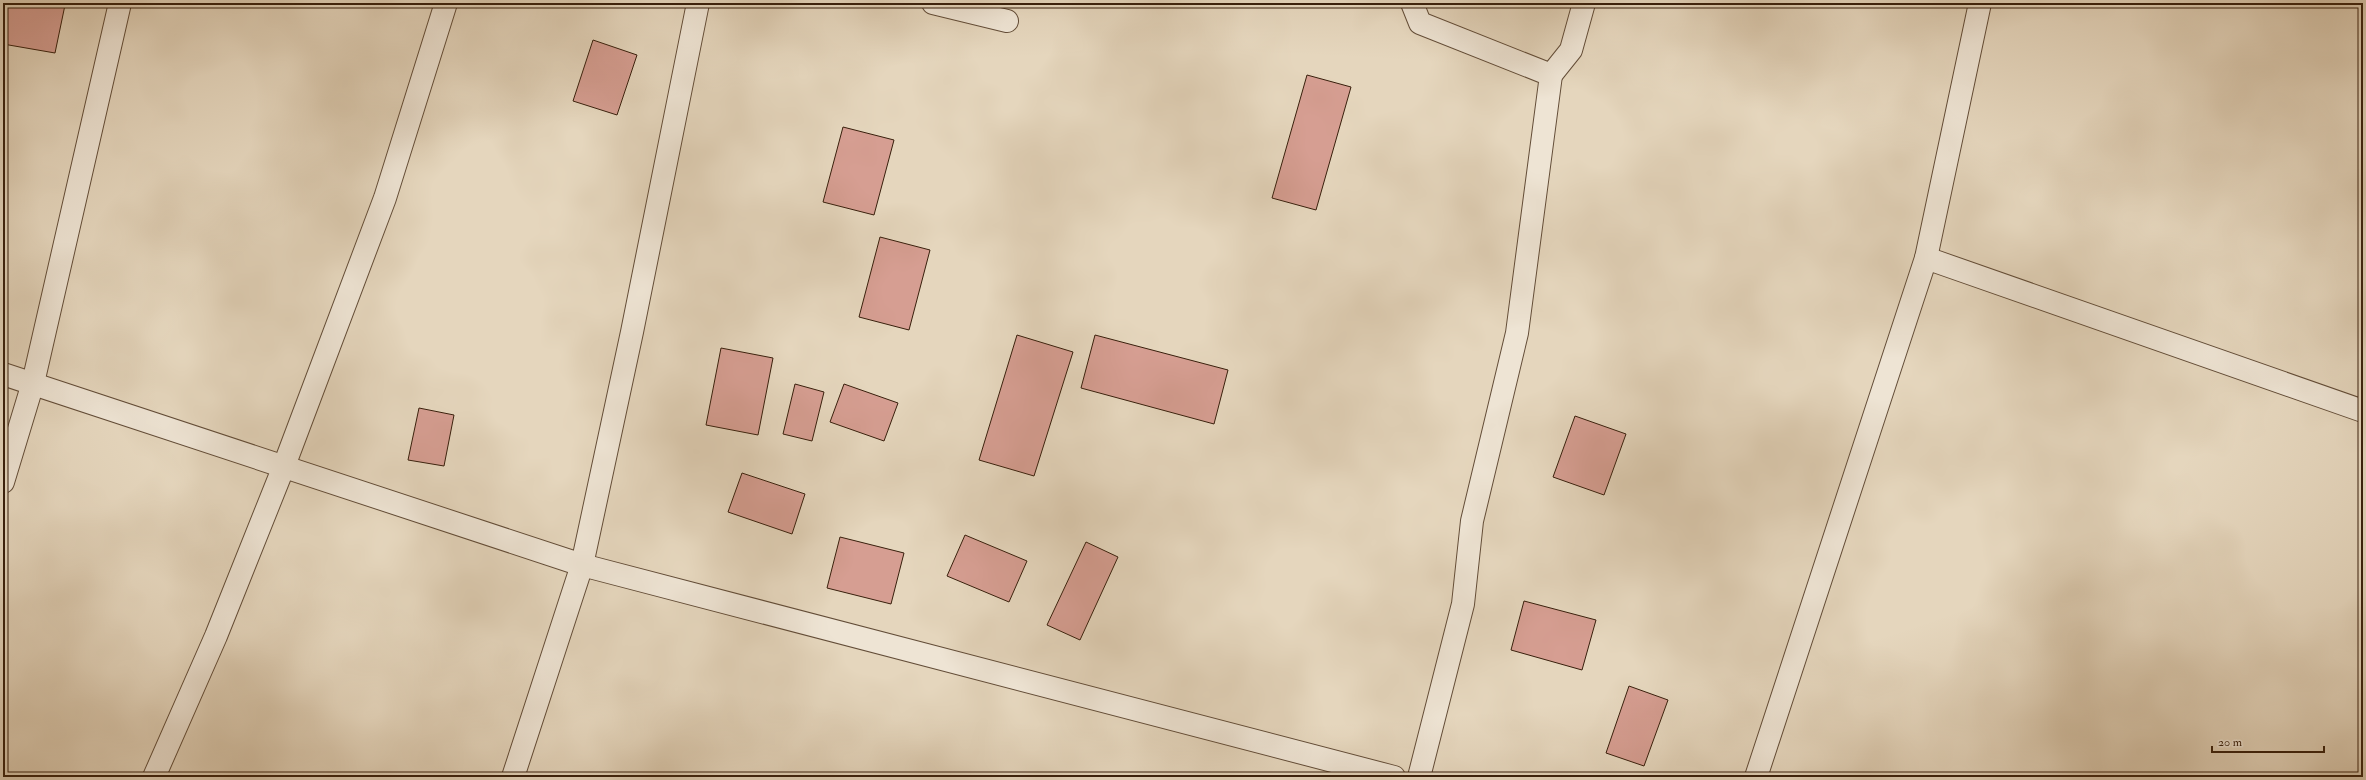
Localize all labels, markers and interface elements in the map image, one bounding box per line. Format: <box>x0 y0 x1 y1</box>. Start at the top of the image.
scale bar <box>2212 728 2324 754</box>
text: 20 m <box>2218 735 2243 750</box>

